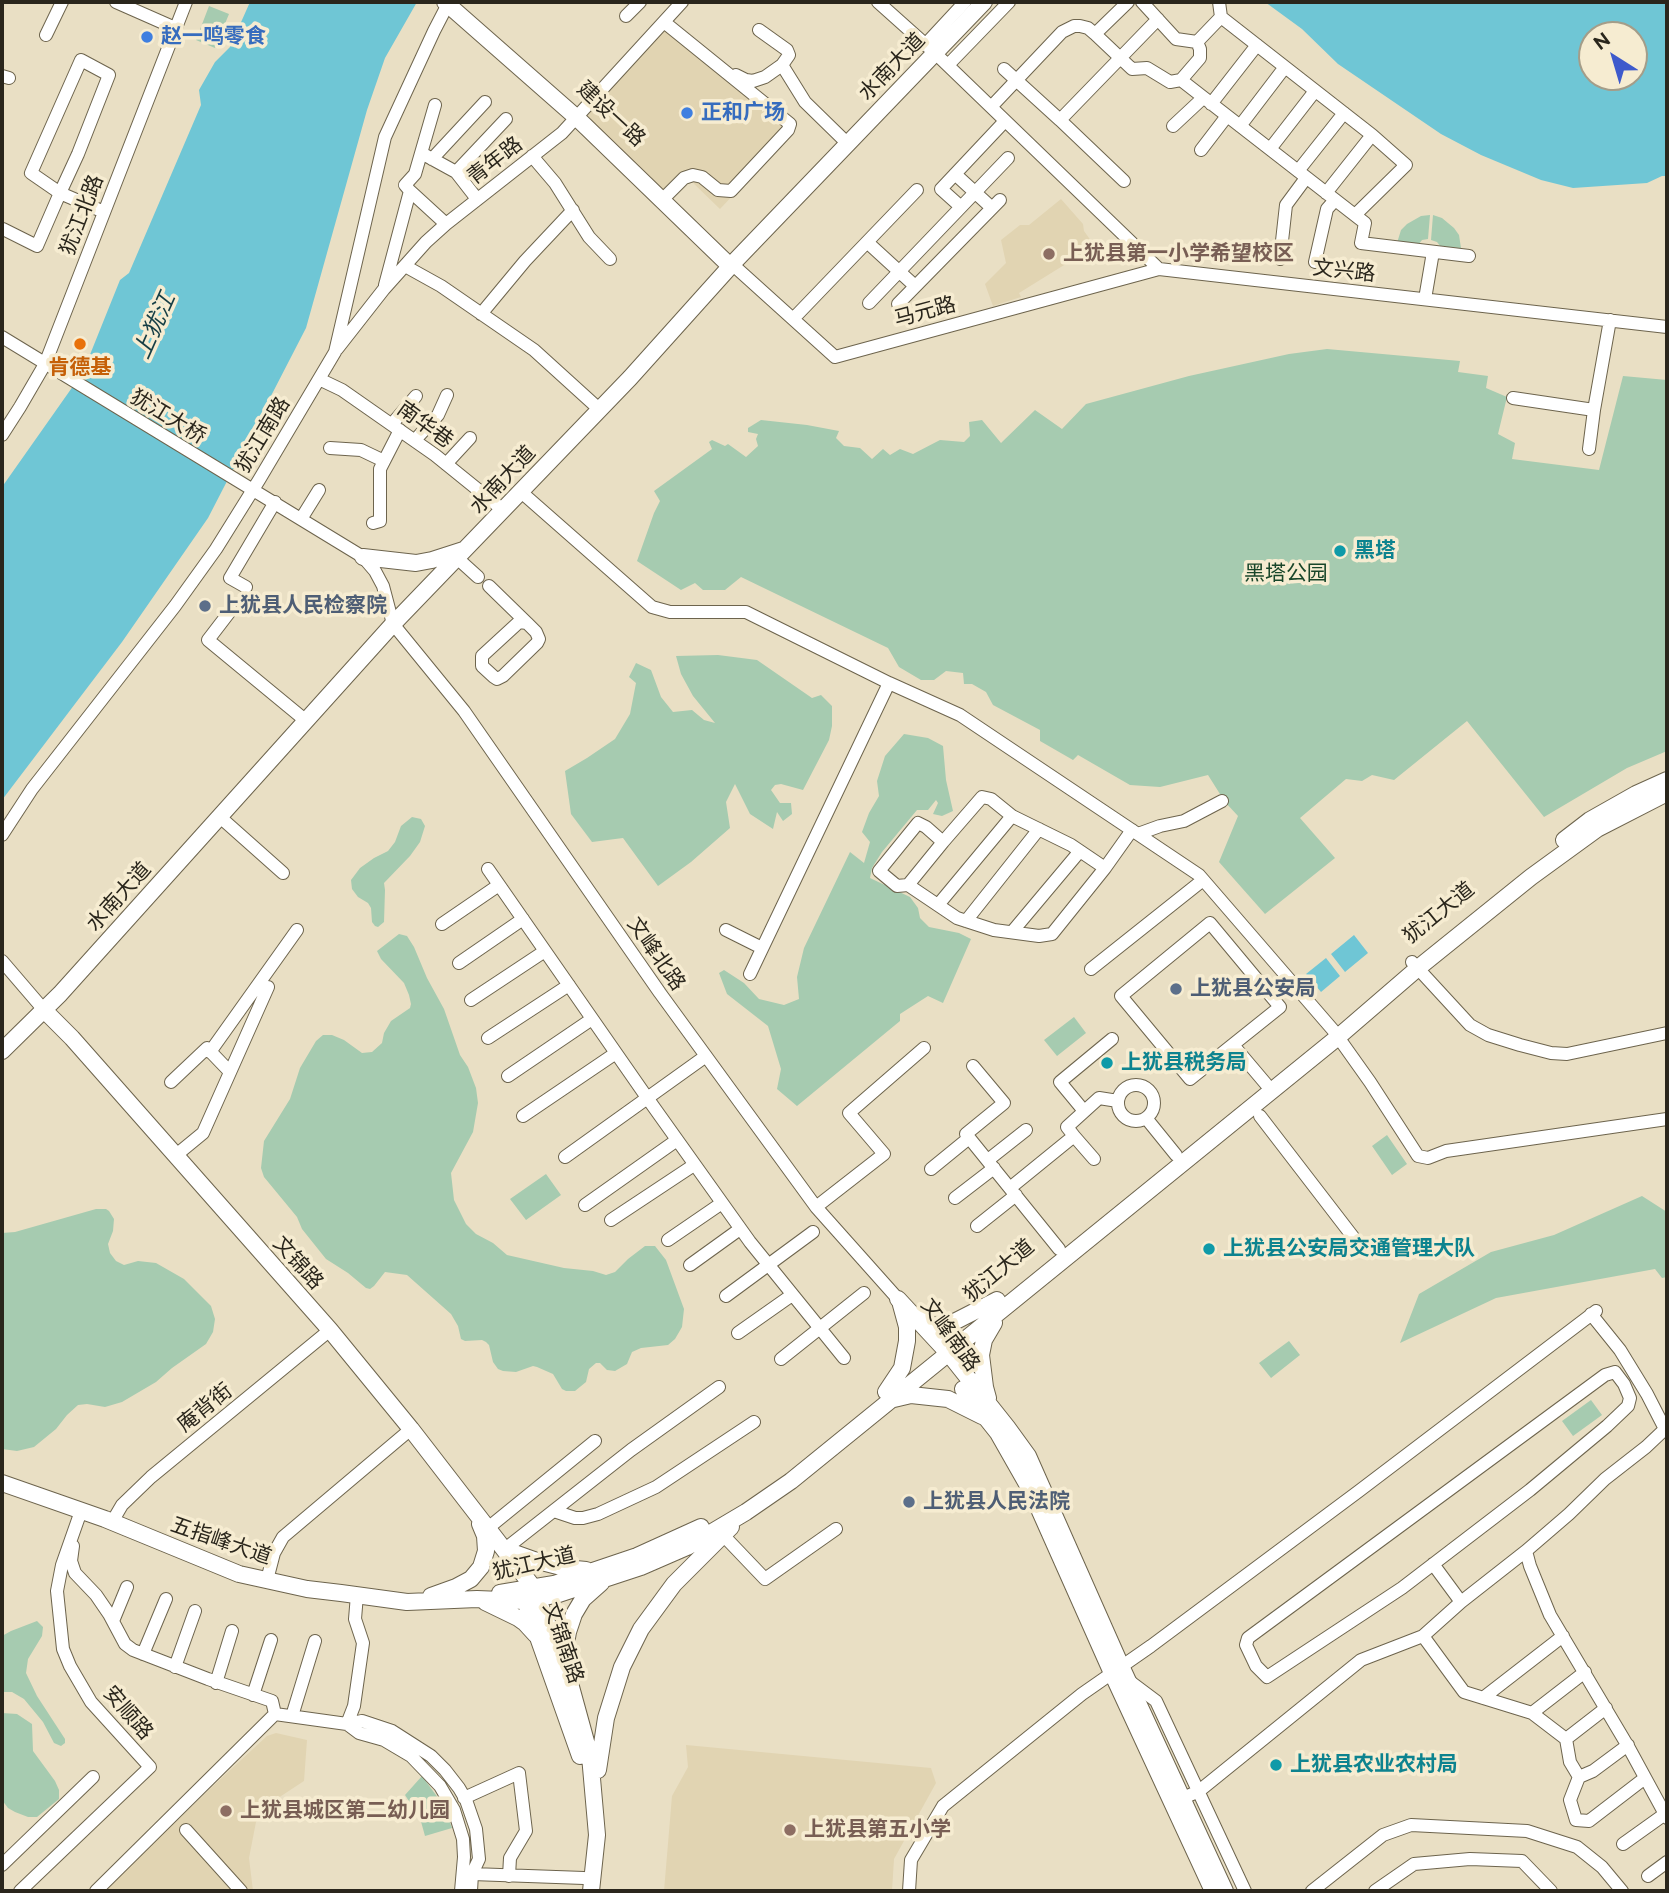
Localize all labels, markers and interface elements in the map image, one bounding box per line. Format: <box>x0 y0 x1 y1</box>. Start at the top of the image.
north arrow <box>1578 21 1648 91</box>
place label: 赵一鸣零食 <box>161 24 266 50</box>
street label: 水南大道 <box>854 28 930 106</box>
text: N <box>1589 28 1614 54</box>
marker: 赵一鸣零食 <box>139 29 155 45</box>
street label: 建设一路 <box>572 76 650 152</box>
place label: 正和广场 <box>701 100 785 126</box>
marker: 正和广场 <box>679 105 695 121</box>
street label: 青年路 <box>462 132 528 190</box>
street label: 犹江北路 <box>55 171 109 259</box>
place label: 上犹县第一小学希望校区 <box>1063 241 1294 267</box>
marker: 上犹县第一小学希望校区 <box>1041 246 1057 262</box>
street label: 文兴路 <box>1311 255 1377 287</box>
water label: 上犹江 <box>128 289 182 363</box>
street label: 马元路 <box>891 292 959 332</box>
marker: 肯德基 <box>72 336 88 352</box>
place label: 肯德基 <box>49 355 111 381</box>
street label: 犹江大桥 <box>126 385 210 449</box>
street label: 犹江南路 <box>231 393 295 477</box>
street label: 南华巷 <box>392 396 458 454</box>
street label: 水南大道 <box>465 441 541 519</box>
place label: 黑塔 <box>1354 538 1396 564</box>
marker: 黑塔 <box>1332 543 1348 559</box>
park label: 黑塔公园 <box>1244 561 1328 587</box>
place label: 上犹县人民检察院 <box>219 593 387 619</box>
marker: 上犹县人民检察院 <box>197 598 213 614</box>
street label: 水南大道 <box>82 857 156 937</box>
street label: 犹江大道 <box>1398 877 1480 949</box>
street label: 文峰北路 <box>622 912 690 996</box>
place label: 上犹县公安局 <box>1190 976 1316 1002</box>
marker: 上犹县公安局 <box>1168 981 1184 997</box>
place label: 上犹县税务局 <box>1121 1050 1247 1076</box>
marker: 上犹县税务局 <box>1099 1055 1115 1071</box>
street label: 文锦路 <box>268 1231 328 1295</box>
street label: 犹江大道 <box>959 1234 1039 1308</box>
place label: 上犹县公安局交通管理大队 <box>1223 1236 1475 1262</box>
marker: 上犹县公安局交通管理大队 <box>1201 1241 1217 1257</box>
street label: 文峰南路 <box>915 1294 985 1376</box>
street label: 庵背街 <box>173 1378 237 1438</box>
place label: 上犹县人民法院 <box>923 1489 1070 1515</box>
marker: 上犹县人民法院 <box>901 1494 917 1510</box>
street label: 五指峰大道 <box>167 1512 275 1570</box>
street label: 犹江大道 <box>490 1542 578 1586</box>
street label: 文锦南路 <box>537 1599 589 1687</box>
street label: 安顺路 <box>98 1681 158 1745</box>
place label: 上犹县农业农村局 <box>1290 1752 1458 1778</box>
marker: 上犹县农业农村局 <box>1268 1757 1284 1773</box>
place label: 上犹县城区第二幼儿园 <box>240 1798 450 1824</box>
marker: 上犹县城区第二幼儿园 <box>218 1803 234 1819</box>
place label: 上犹县第五小学 <box>804 1817 951 1843</box>
marker: 上犹县第五小学 <box>782 1822 798 1838</box>

